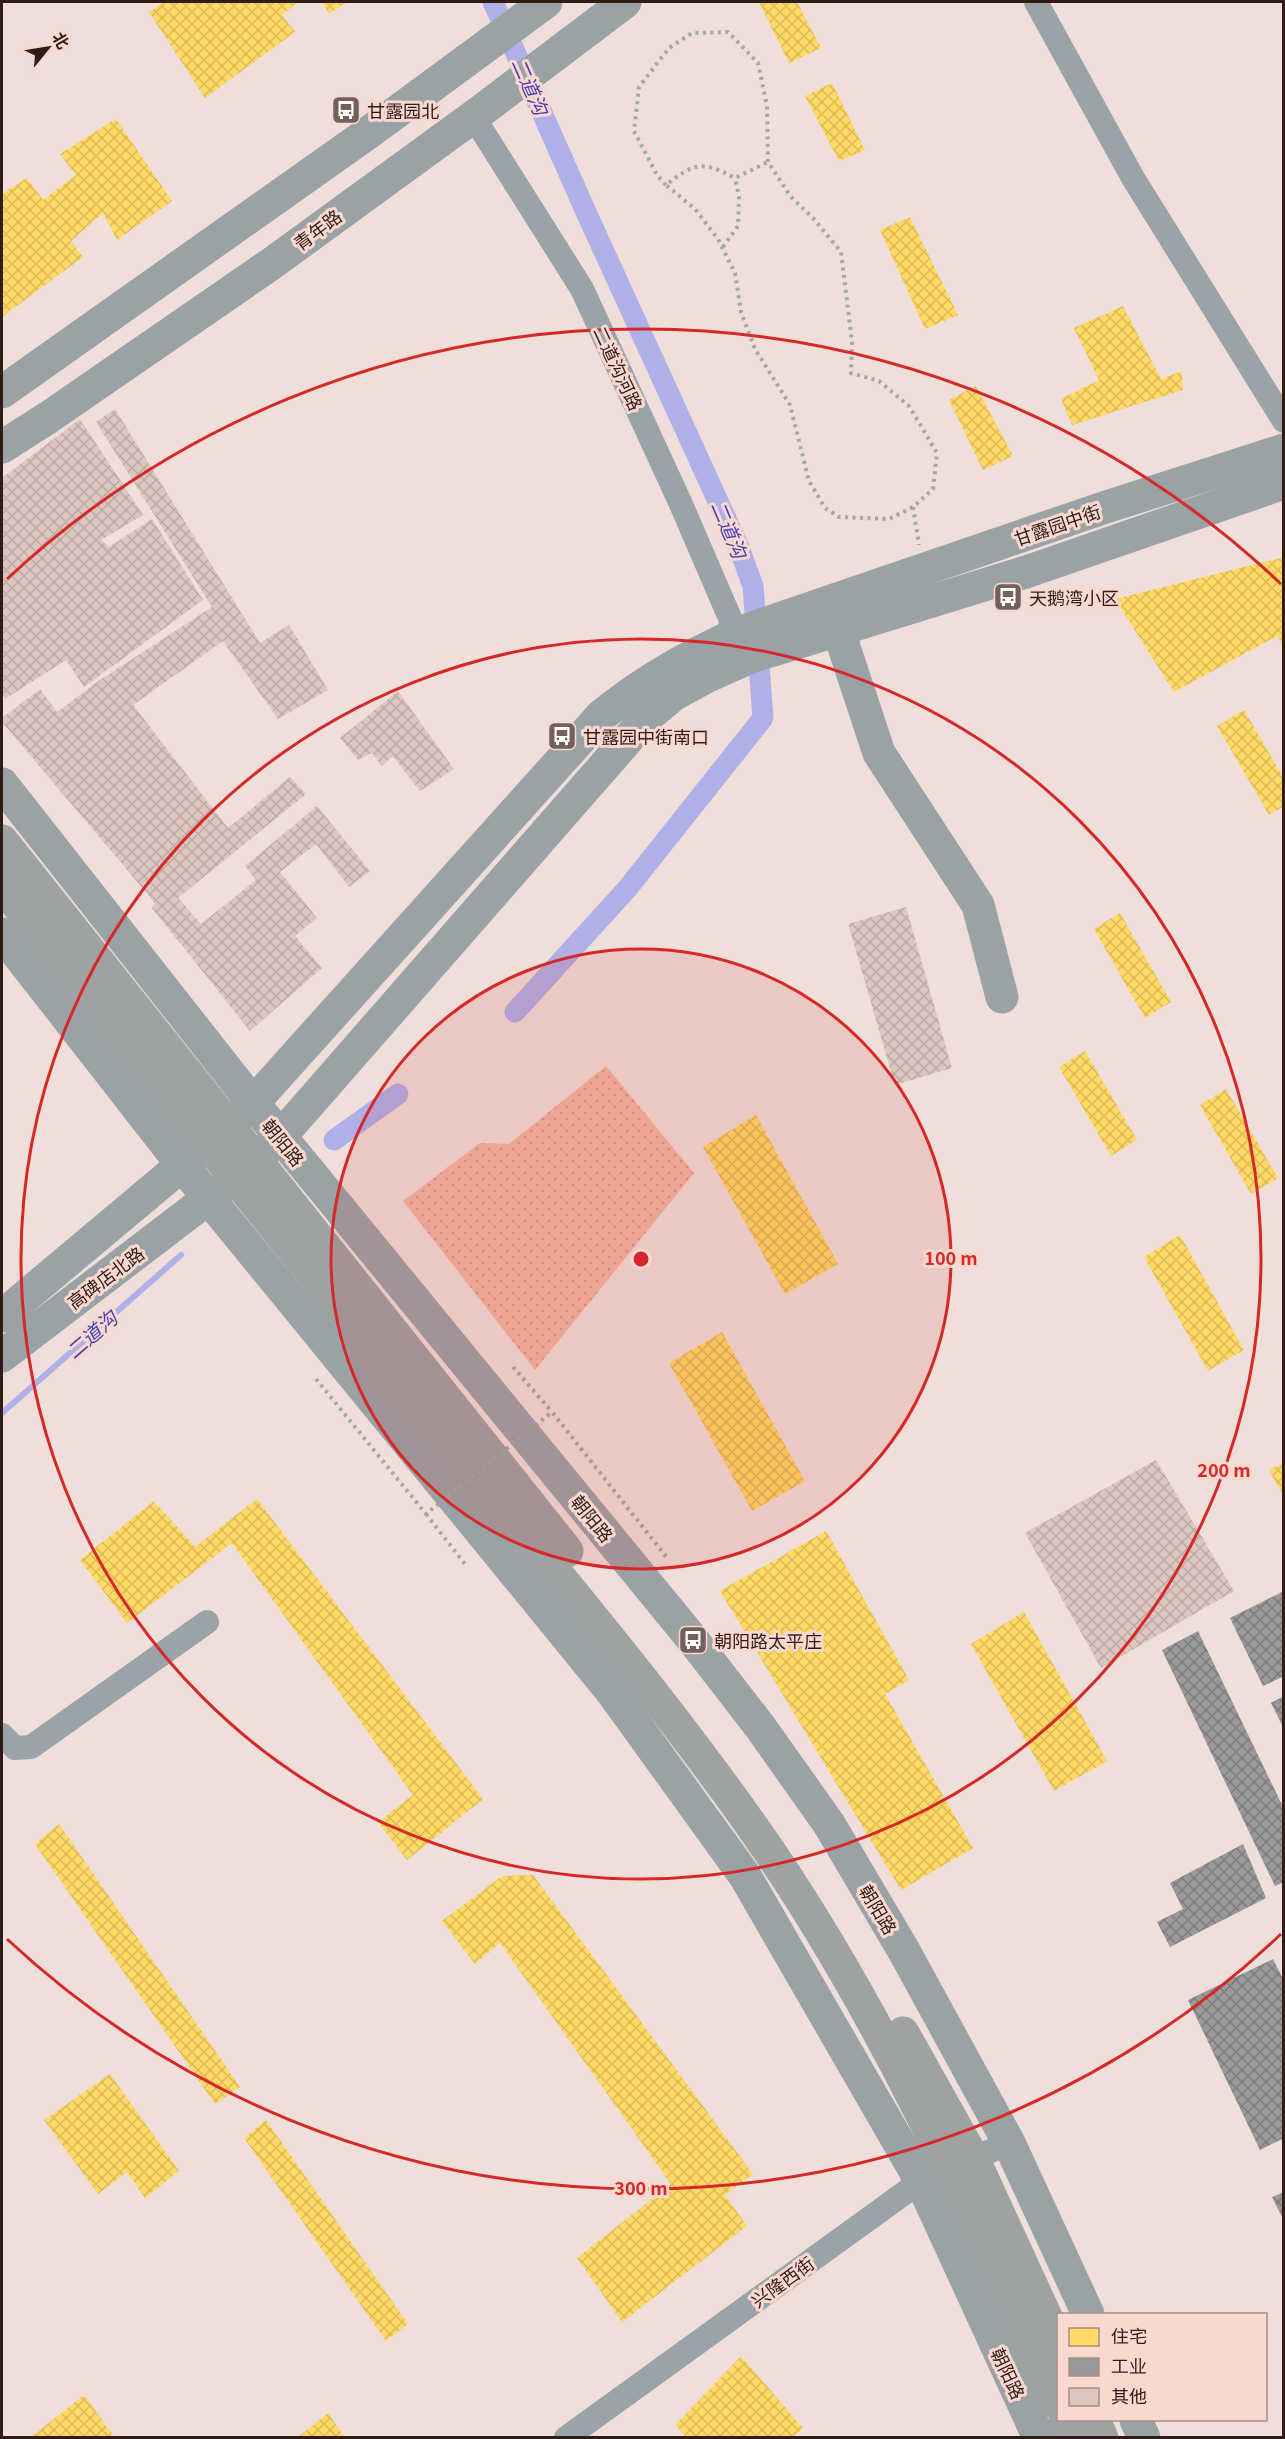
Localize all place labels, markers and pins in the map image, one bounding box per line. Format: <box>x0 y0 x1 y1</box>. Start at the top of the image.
bus stop icon: 甘露园北 <box>330 94 362 126</box>
place label: 甘露园北 <box>367 97 439 123</box>
bus stop icon: 天鹅湾小区 <box>992 581 1024 613</box>
place label: 天鹅湾小区 <box>1029 584 1119 610</box>
bus stop icon: 甘露园中街南口 <box>546 720 578 752</box>
place label: 甘露园中街南口 <box>583 723 709 749</box>
centre of rings <box>631 1249 651 1269</box>
bus stop icon: 朝阳路太平庄 <box>677 1624 709 1656</box>
place label: 朝阳路太平庄 <box>714 1627 822 1653</box>

